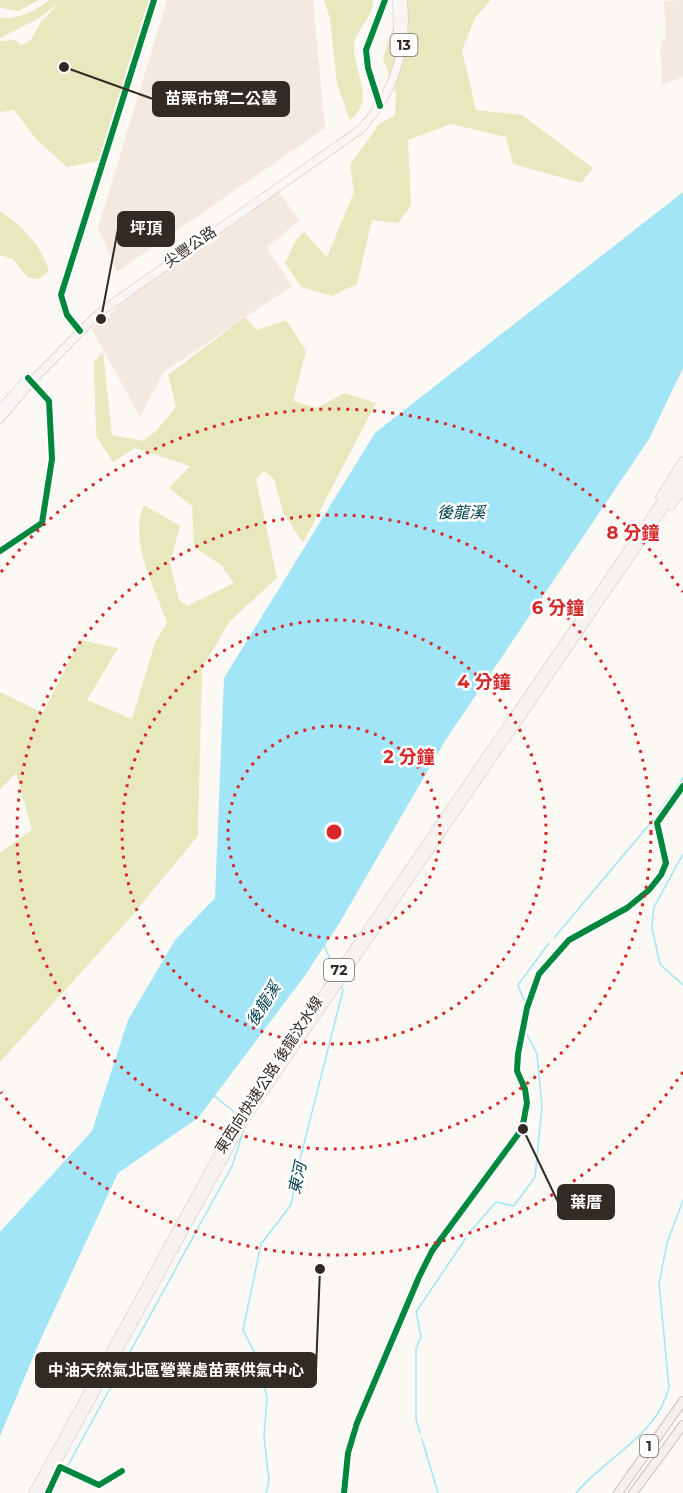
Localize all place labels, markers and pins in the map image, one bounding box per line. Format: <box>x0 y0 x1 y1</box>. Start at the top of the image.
callout: 苗栗市第二公墓 <box>153 82 289 116</box>
callout: 坪頂 <box>118 212 174 246</box>
centre of rings <box>324 822 344 842</box>
callout: 葉厝 <box>558 1185 614 1219</box>
callout: 中油天然氣北區營業處苗栗供氣中心 <box>36 1353 316 1387</box>

